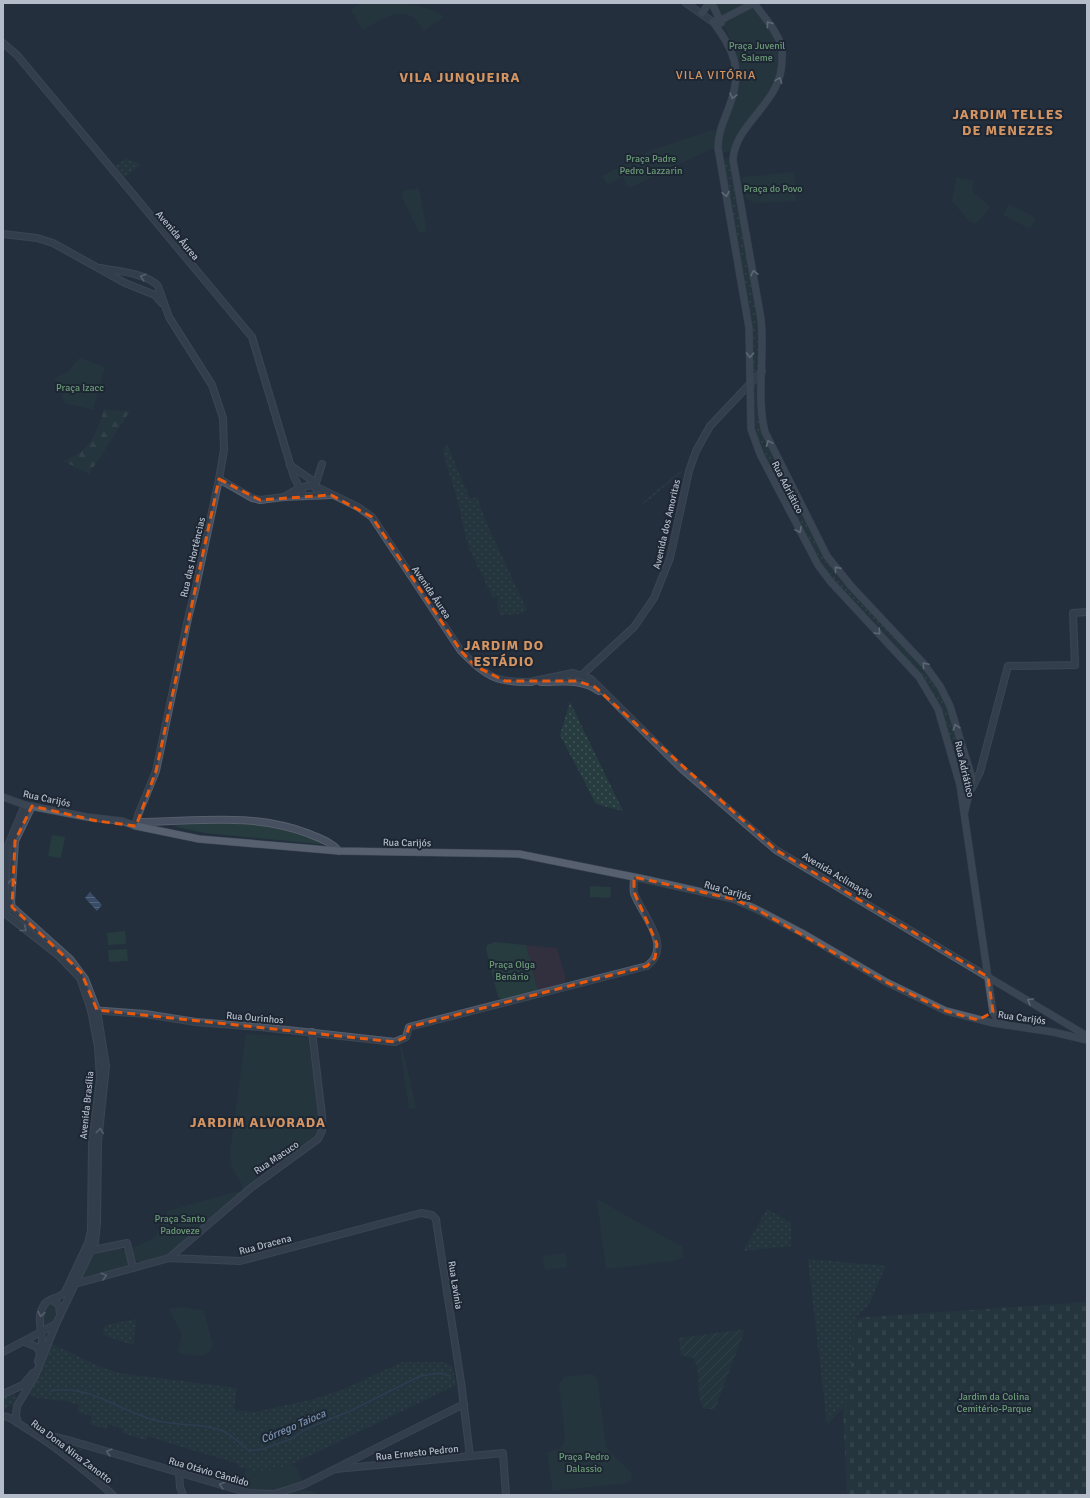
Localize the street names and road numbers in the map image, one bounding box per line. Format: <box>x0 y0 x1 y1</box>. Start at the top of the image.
street label: Avenida Áurea <box>153 208 202 263</box>
street label: Rua Adriático <box>769 459 806 516</box>
street label: Avenida dos Amoritas <box>651 477 683 570</box>
street label: Rua das Hortências <box>178 515 208 599</box>
street label: Avenida Áurea <box>409 563 454 621</box>
street label: Rua Adriático <box>952 740 976 799</box>
street label: Rua Carijós <box>22 788 72 810</box>
street label: Rua Carijós <box>383 837 432 849</box>
street label: Avenida Aclimação <box>800 850 875 902</box>
street label: Rua Carijós <box>703 879 753 904</box>
street label: Rua Carijós <box>997 1009 1047 1027</box>
street label: Rua Ourinhos <box>226 1010 285 1027</box>
street label: Avenida Brasília <box>77 1070 97 1140</box>
street label: Rua Macuco <box>252 1138 301 1177</box>
street label: Rua Dracena <box>238 1232 293 1258</box>
street label: Rua Lavinia <box>445 1260 465 1310</box>
street label: Rua Dona Nina Zanotto <box>29 1417 114 1486</box>
street label: Rua Ernesto Pedron <box>375 1443 459 1463</box>
street label: Rua Otávio Cândido <box>167 1455 250 1489</box>

